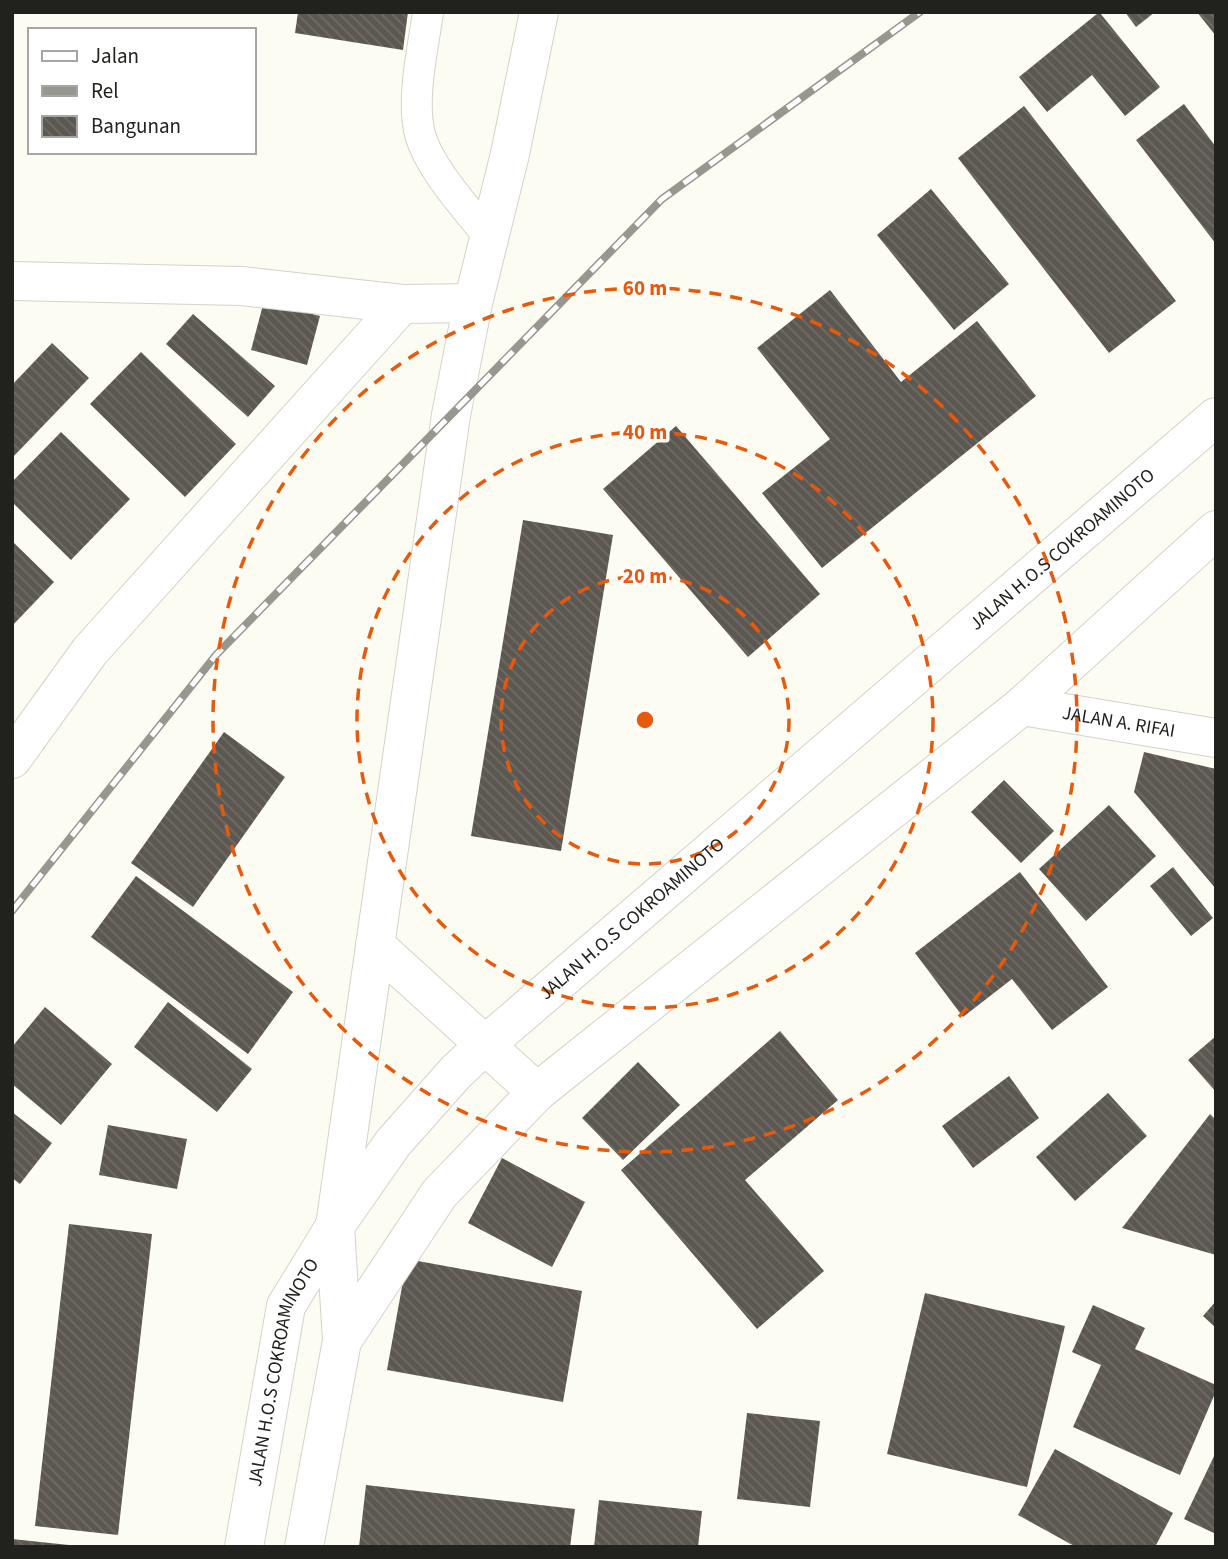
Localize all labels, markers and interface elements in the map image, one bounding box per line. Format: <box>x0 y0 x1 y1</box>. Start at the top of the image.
legend <box>28 28 256 154</box>
text: Jalan <box>91 41 139 71</box>
text: Rel <box>91 76 119 106</box>
text: Bangunan <box>91 111 181 141</box>
text: 60 m <box>623 273 667 303</box>
text: 40 m <box>623 417 667 447</box>
street label: JALAN H.O.S COKROAMINOTO <box>963 462 1161 637</box>
text: 20 m <box>623 561 667 591</box>
street label: JALAN A. RIFAI <box>1060 699 1177 745</box>
centre of rings <box>633 708 657 732</box>
street label: JALAN H.O.S COKROAMINOTO <box>533 831 731 1006</box>
street label: JALAN H.O.S COKROAMINOTO <box>241 1253 326 1489</box>

